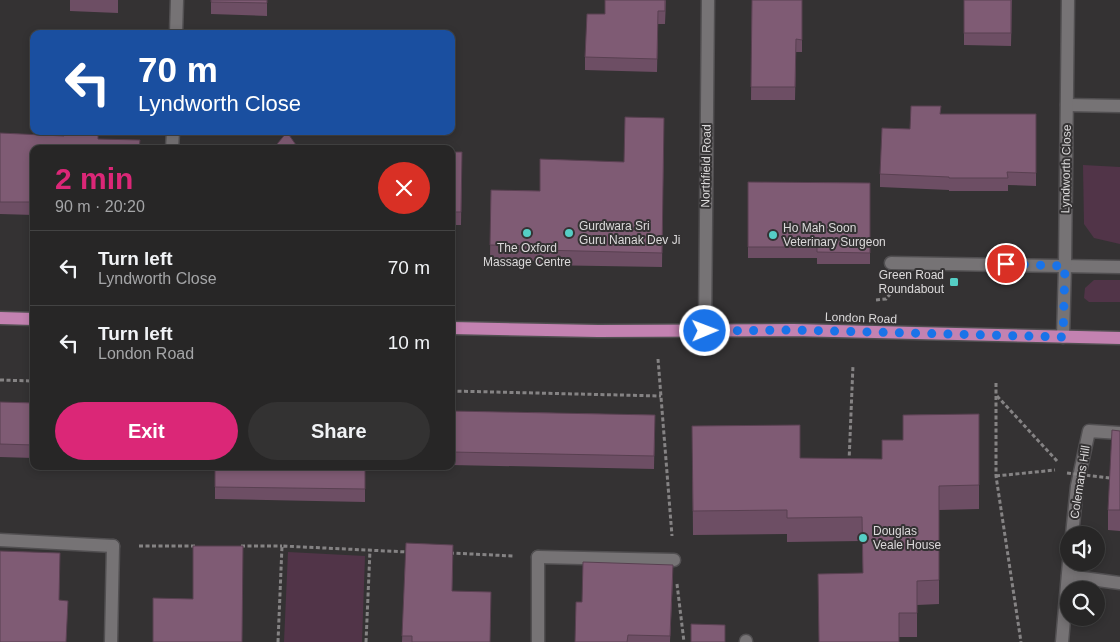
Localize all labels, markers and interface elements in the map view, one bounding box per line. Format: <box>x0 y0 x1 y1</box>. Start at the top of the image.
icon: left <box>55 50 120 115</box>
text: 70 m <box>138 50 218 89</box>
text: Lyndworth Close <box>138 91 301 116</box>
street label: Northfield Road <box>698 124 714 208</box>
street label: Lyndworth Close <box>1058 124 1074 214</box>
text: 2 min <box>55 162 133 195</box>
button: close <box>378 162 430 214</box>
text: 90 m · 20:20 <box>55 198 145 215</box>
place label: Gurdwara Sri Guru Nanak Dev Ji <box>579 219 680 247</box>
place label: Ho Mah Soon Veterinary Surgeon <box>783 221 886 249</box>
marker: The Oxford Massage Centre <box>521 227 533 239</box>
marker: Gurdwara Sri Guru Nanak Dev Ji <box>563 227 575 239</box>
marker: Ho Mah Soon Veterinary Surgeon <box>767 229 779 241</box>
place label: The Oxford Massage Centre <box>483 241 571 269</box>
pin <box>985 243 1027 285</box>
text: Turn left <box>98 248 173 269</box>
icon: arrive <box>992 250 1020 278</box>
icon: left <box>55 254 83 282</box>
text: 70 m <box>388 257 430 278</box>
place label: Green Road Roundabout <box>879 268 945 296</box>
text: Lyndworth Close <box>98 270 217 287</box>
marker: Green Road Roundabout <box>948 276 960 288</box>
position arrow <box>678 304 730 356</box>
street label: London Road <box>825 310 897 326</box>
text: Turn left <box>98 323 173 344</box>
icon: left <box>55 329 83 357</box>
text: 10 m <box>388 332 430 353</box>
text: London Road <box>98 345 194 362</box>
button: Exit <box>55 402 238 460</box>
button: Share <box>248 402 430 460</box>
street label: Colemans Hill <box>1067 444 1093 520</box>
place label: Douglas Veale House <box>873 524 941 552</box>
map controls <box>1060 526 1105 626</box>
button: sound <box>1060 526 1105 571</box>
marker: Douglas Veale House <box>857 532 869 544</box>
button: search <box>1060 581 1105 626</box>

